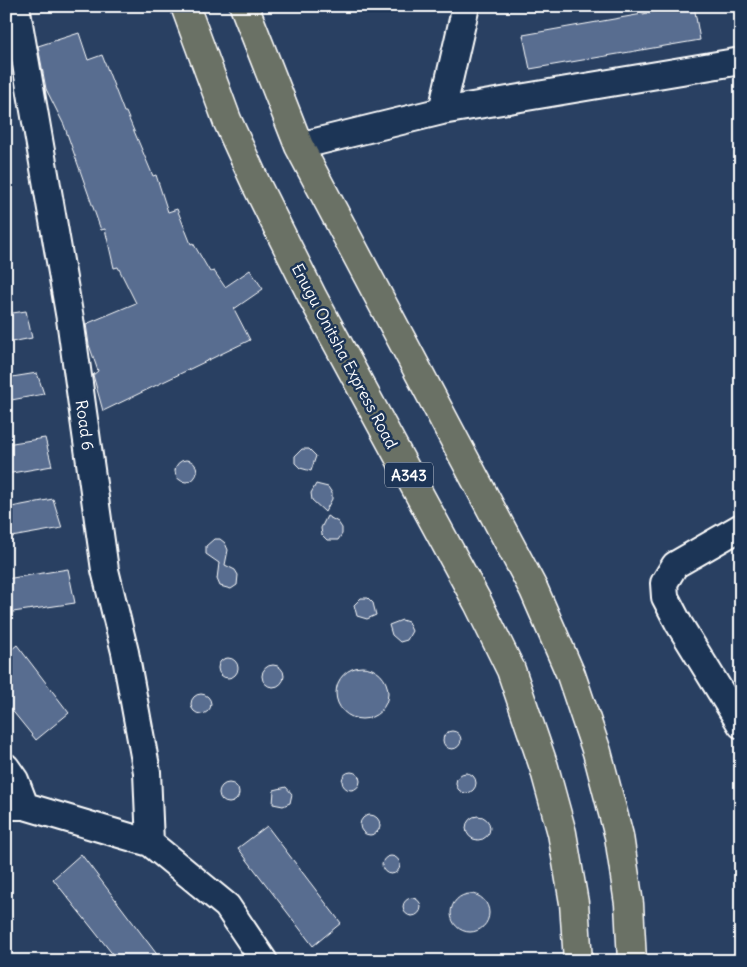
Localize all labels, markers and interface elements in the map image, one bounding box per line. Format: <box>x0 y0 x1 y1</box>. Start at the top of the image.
street label: Enugu Onitsha Express Road <box>288 260 402 452</box>
street label: Road 6 <box>72 399 98 451</box>
road number: A343 <box>385 462 433 488</box>

